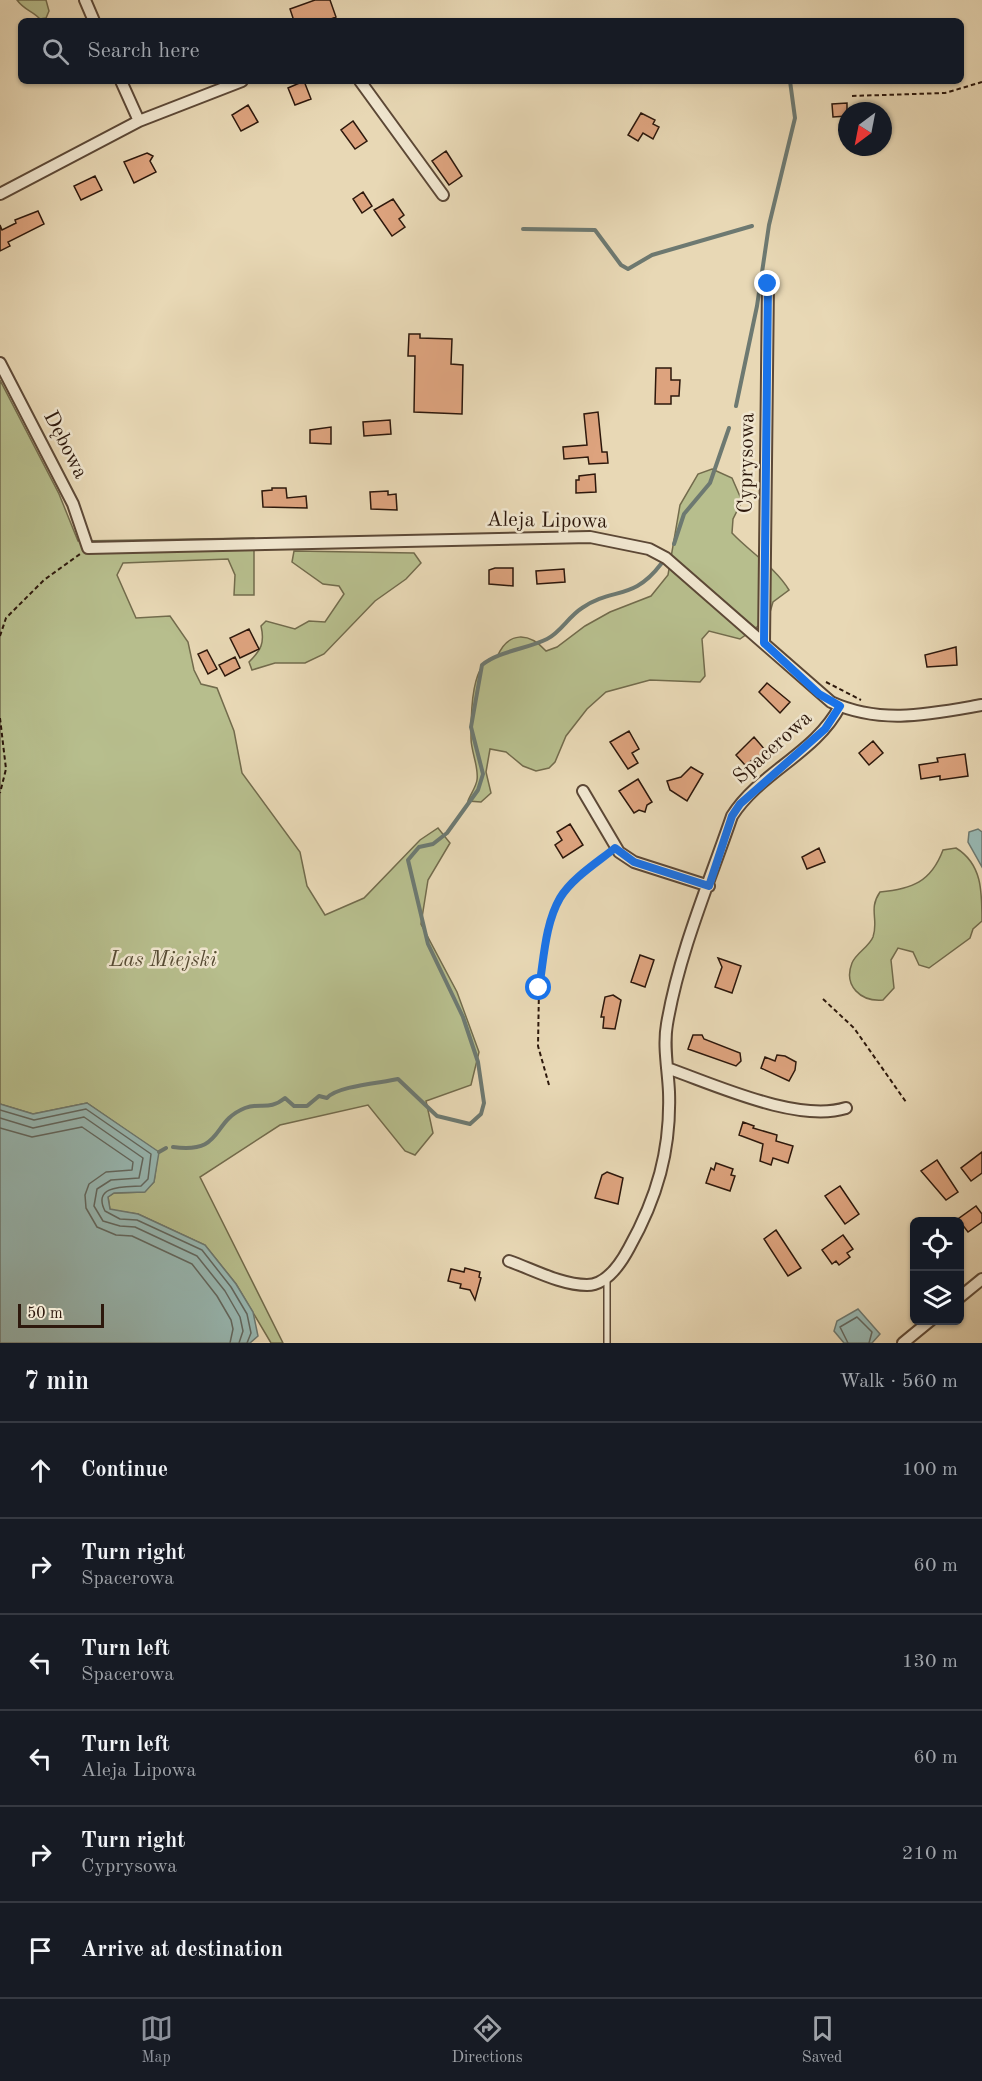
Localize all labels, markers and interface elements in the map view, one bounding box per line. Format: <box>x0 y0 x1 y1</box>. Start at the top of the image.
search box <box>18 18 964 84</box>
icon: search <box>39 35 72 68</box>
text: Search here <box>87 40 200 62</box>
north arrow <box>838 102 892 156</box>
route end <box>754 270 780 296</box>
street label: Dębowa <box>39 408 91 482</box>
street label: Cyprysowa <box>736 412 758 514</box>
street label: Aleja Lipowa <box>486 509 608 533</box>
street label: Spacerowa <box>730 707 816 789</box>
park label: Las Miejski <box>108 950 217 971</box>
route start <box>525 974 551 1000</box>
map controls <box>910 1217 964 1325</box>
button: locate <box>910 1217 964 1271</box>
button: layers <box>910 1271 964 1325</box>
scale bar <box>18 1301 104 1328</box>
text: 50 m <box>27 1306 63 1322</box>
text: 7 min <box>24 1369 89 1395</box>
text: Walk · 560 m <box>839 1372 958 1392</box>
icon: ahead <box>24 1454 57 1487</box>
text: Continue <box>81 1459 168 1481</box>
text: 100 m <box>902 1460 958 1480</box>
text: Turn right <box>81 1542 185 1564</box>
icon: right <box>24 1550 57 1583</box>
text: 60 m <box>913 1556 958 1576</box>
text: Spacerowa <box>81 1569 174 1589</box>
text: Turn left <box>81 1638 170 1660</box>
icon: left <box>24 1646 57 1679</box>
text: 130 m <box>902 1652 958 1672</box>
text: Spacerowa <box>81 1665 174 1685</box>
text: Turn left <box>81 1734 170 1756</box>
icon: left <box>24 1742 57 1775</box>
text: 60 m <box>913 1748 958 1768</box>
text: Aleja Lipowa <box>81 1761 196 1781</box>
text: Turn right <box>81 1830 185 1852</box>
icon: right <box>24 1838 57 1871</box>
text: 210 m <box>902 1844 958 1864</box>
text: Cyprysowa <box>81 1857 177 1877</box>
icon: arrive <box>24 1934 57 1967</box>
text: Arrive at destination <box>81 1939 283 1961</box>
tab: Map <box>140 2012 173 2068</box>
tab: Directions <box>452 2012 523 2068</box>
tab: Saved <box>802 2012 842 2068</box>

